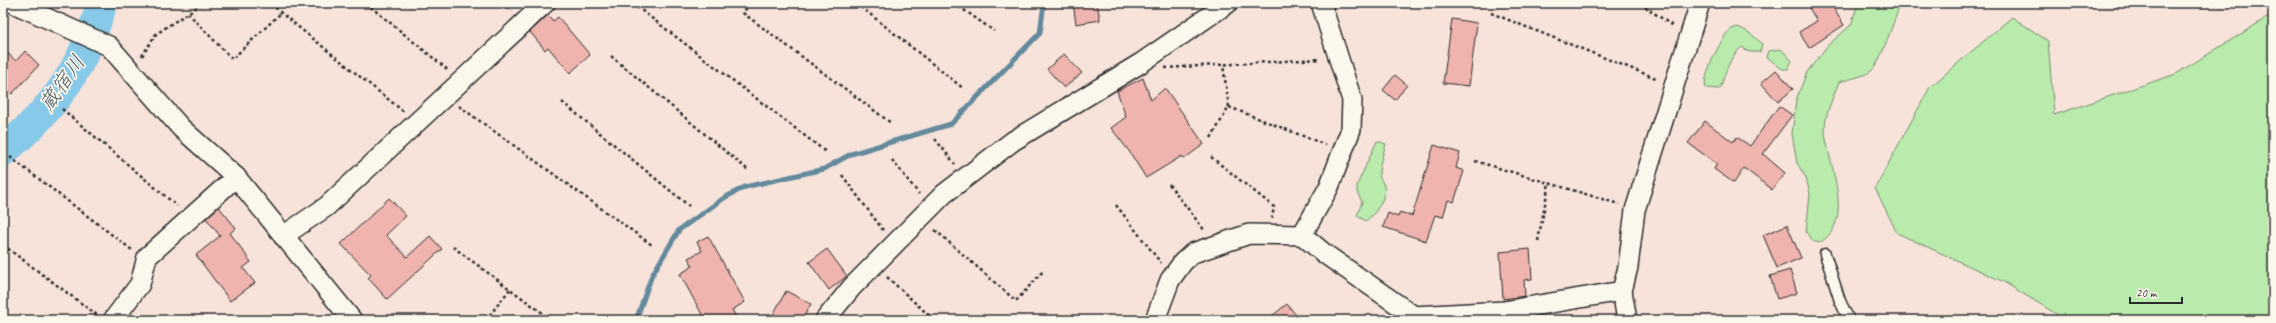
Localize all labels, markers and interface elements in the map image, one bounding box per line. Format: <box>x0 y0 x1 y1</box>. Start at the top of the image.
water label: 蔵宿川 <box>33 50 91 116</box>
scale bar <box>2130 279 2182 305</box>
text: 20 m <box>2136 285 2158 301</box>

